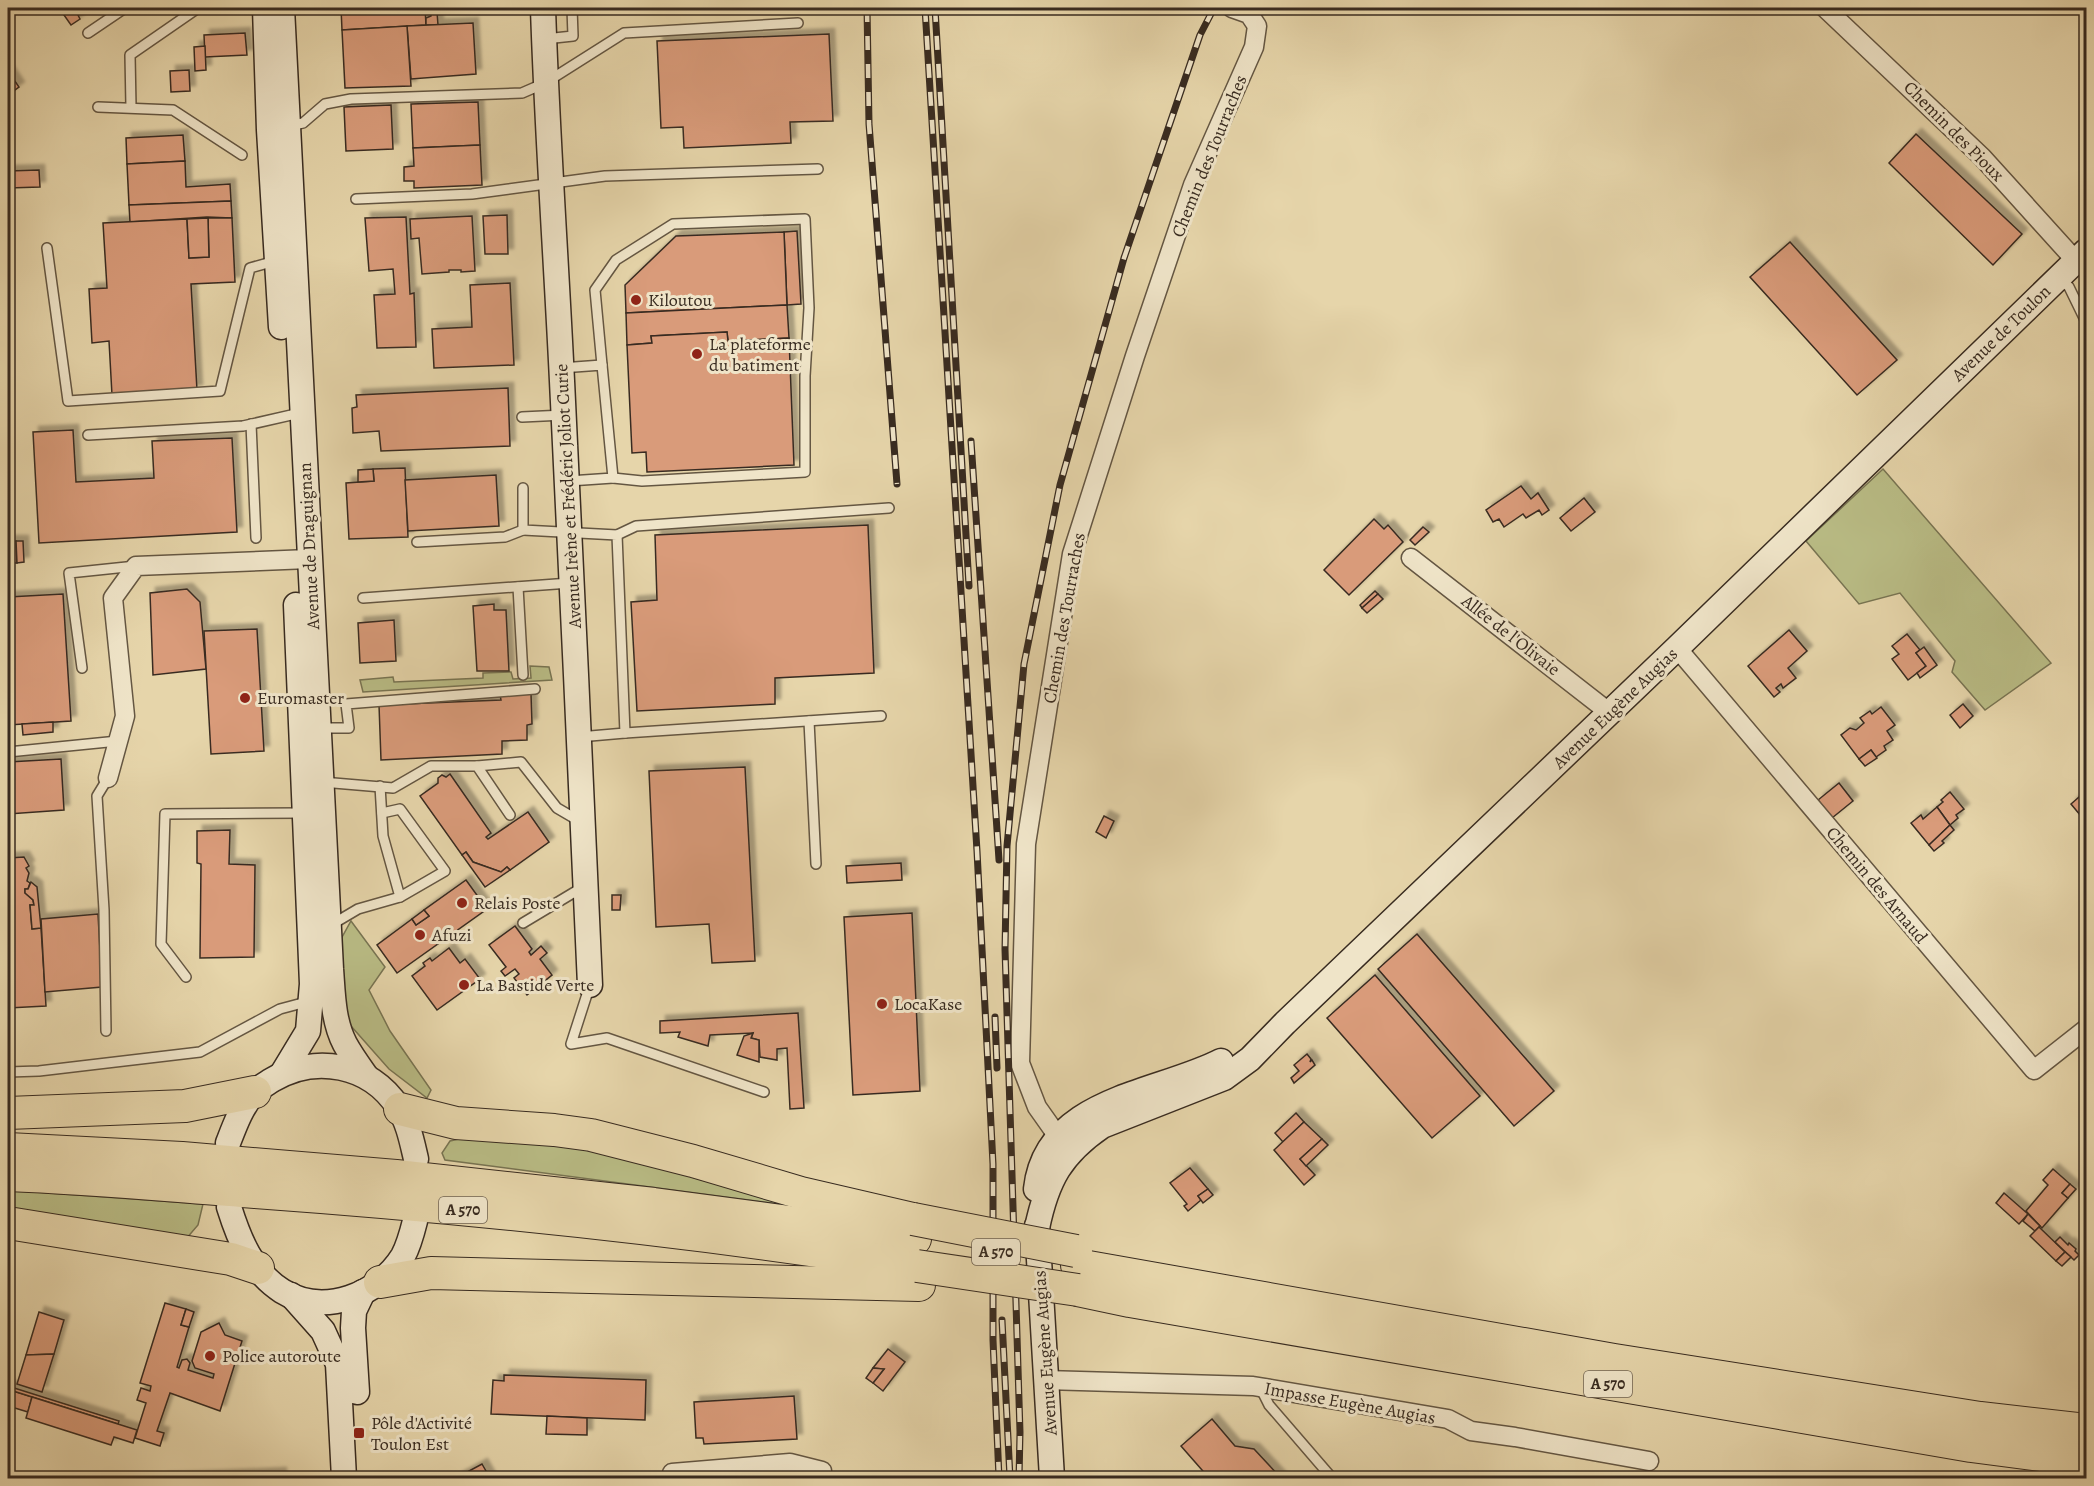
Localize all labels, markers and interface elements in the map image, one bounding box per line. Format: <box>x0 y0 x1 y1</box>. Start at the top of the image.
street label: Chemin des Tourraches <box>1165 71 1253 241</box>
street label: Chemin des Pioux <box>1898 75 2010 187</box>
street label: Avenue de Toulon <box>1945 279 2056 387</box>
place label: Kiloutou <box>648 288 712 312</box>
marker: Kiloutou <box>629 293 643 307</box>
place label: La plateforme du batiment <box>709 332 811 377</box>
marker: La plateforme du batiment <box>690 347 704 361</box>
street label: Avenue Irène et Frédéric Joliot Curie <box>549 363 587 630</box>
street label: Avenue de Draguignan <box>293 462 325 631</box>
street label: Chemin des Tourraches <box>1037 531 1091 705</box>
street label: Allée de l'Olivaie <box>1456 588 1565 681</box>
street label: Avenue Eugène Augias <box>1546 642 1683 775</box>
place label: Euromaster <box>257 686 344 710</box>
marker: Euromaster <box>238 691 252 705</box>
street label: Chemin des Arnaud <box>1821 821 1933 949</box>
place label: Relais Poste <box>474 891 561 915</box>
marker: Relais Poste <box>455 896 469 910</box>
place label: Afuzi <box>431 923 472 947</box>
marker: Afuzi <box>413 928 427 942</box>
place label: La Bastide Verte <box>476 973 594 997</box>
marker: La Bastide Verte <box>457 978 471 992</box>
place label: LocaKase <box>894 992 962 1016</box>
marker: LocaKase <box>875 997 889 1011</box>
road number: A 570 <box>439 1197 487 1223</box>
road number: A 570 <box>972 1239 1020 1265</box>
street label: Avenue Eugène Augias <box>1027 1270 1063 1437</box>
place label: Police autoroute <box>222 1344 341 1368</box>
marker: Police autoroute <box>203 1349 217 1363</box>
road number: A 570 <box>1584 1371 1632 1397</box>
street label: Impasse Eugène Augias <box>1262 1376 1438 1430</box>
place label: Pôle d'Activité Toulon Est <box>371 1411 472 1456</box>
marker: Pôle d'Activité Toulon Est <box>352 1426 366 1440</box>

